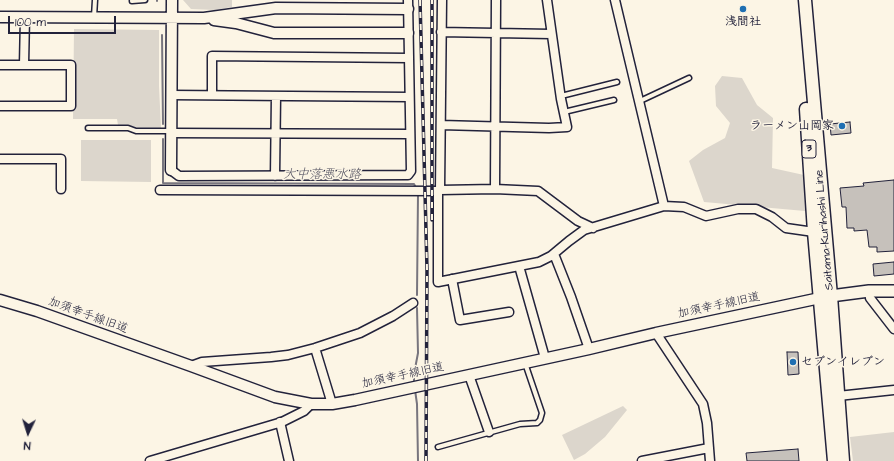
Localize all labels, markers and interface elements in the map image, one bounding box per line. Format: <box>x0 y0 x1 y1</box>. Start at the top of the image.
marker: 浅間社 <box>738 4 748 14</box>
scale bar <box>10 8 118 34</box>
text: 100 m <box>15 14 46 31</box>
place label: 浅間社 <box>725 15 761 29</box>
place label: ラーメン山岡家 <box>750 119 834 133</box>
marker: ラーメン山岡家 <box>837 121 847 131</box>
road number: 3 <box>802 140 816 158</box>
water label: 大中落悪水路 <box>283 167 361 183</box>
street label: Saitama-Kurihashi Line <box>813 169 837 291</box>
street label: 加須幸手線旧道 <box>676 290 762 322</box>
street label: 加須幸手線旧道 <box>46 295 130 337</box>
place label: セブンイレブン <box>801 355 885 369</box>
marker: セブンイレブン <box>788 357 798 367</box>
street label: 加須幸手線旧道 <box>360 360 446 392</box>
north arrow <box>8 413 48 453</box>
text: N <box>23 438 31 453</box>

